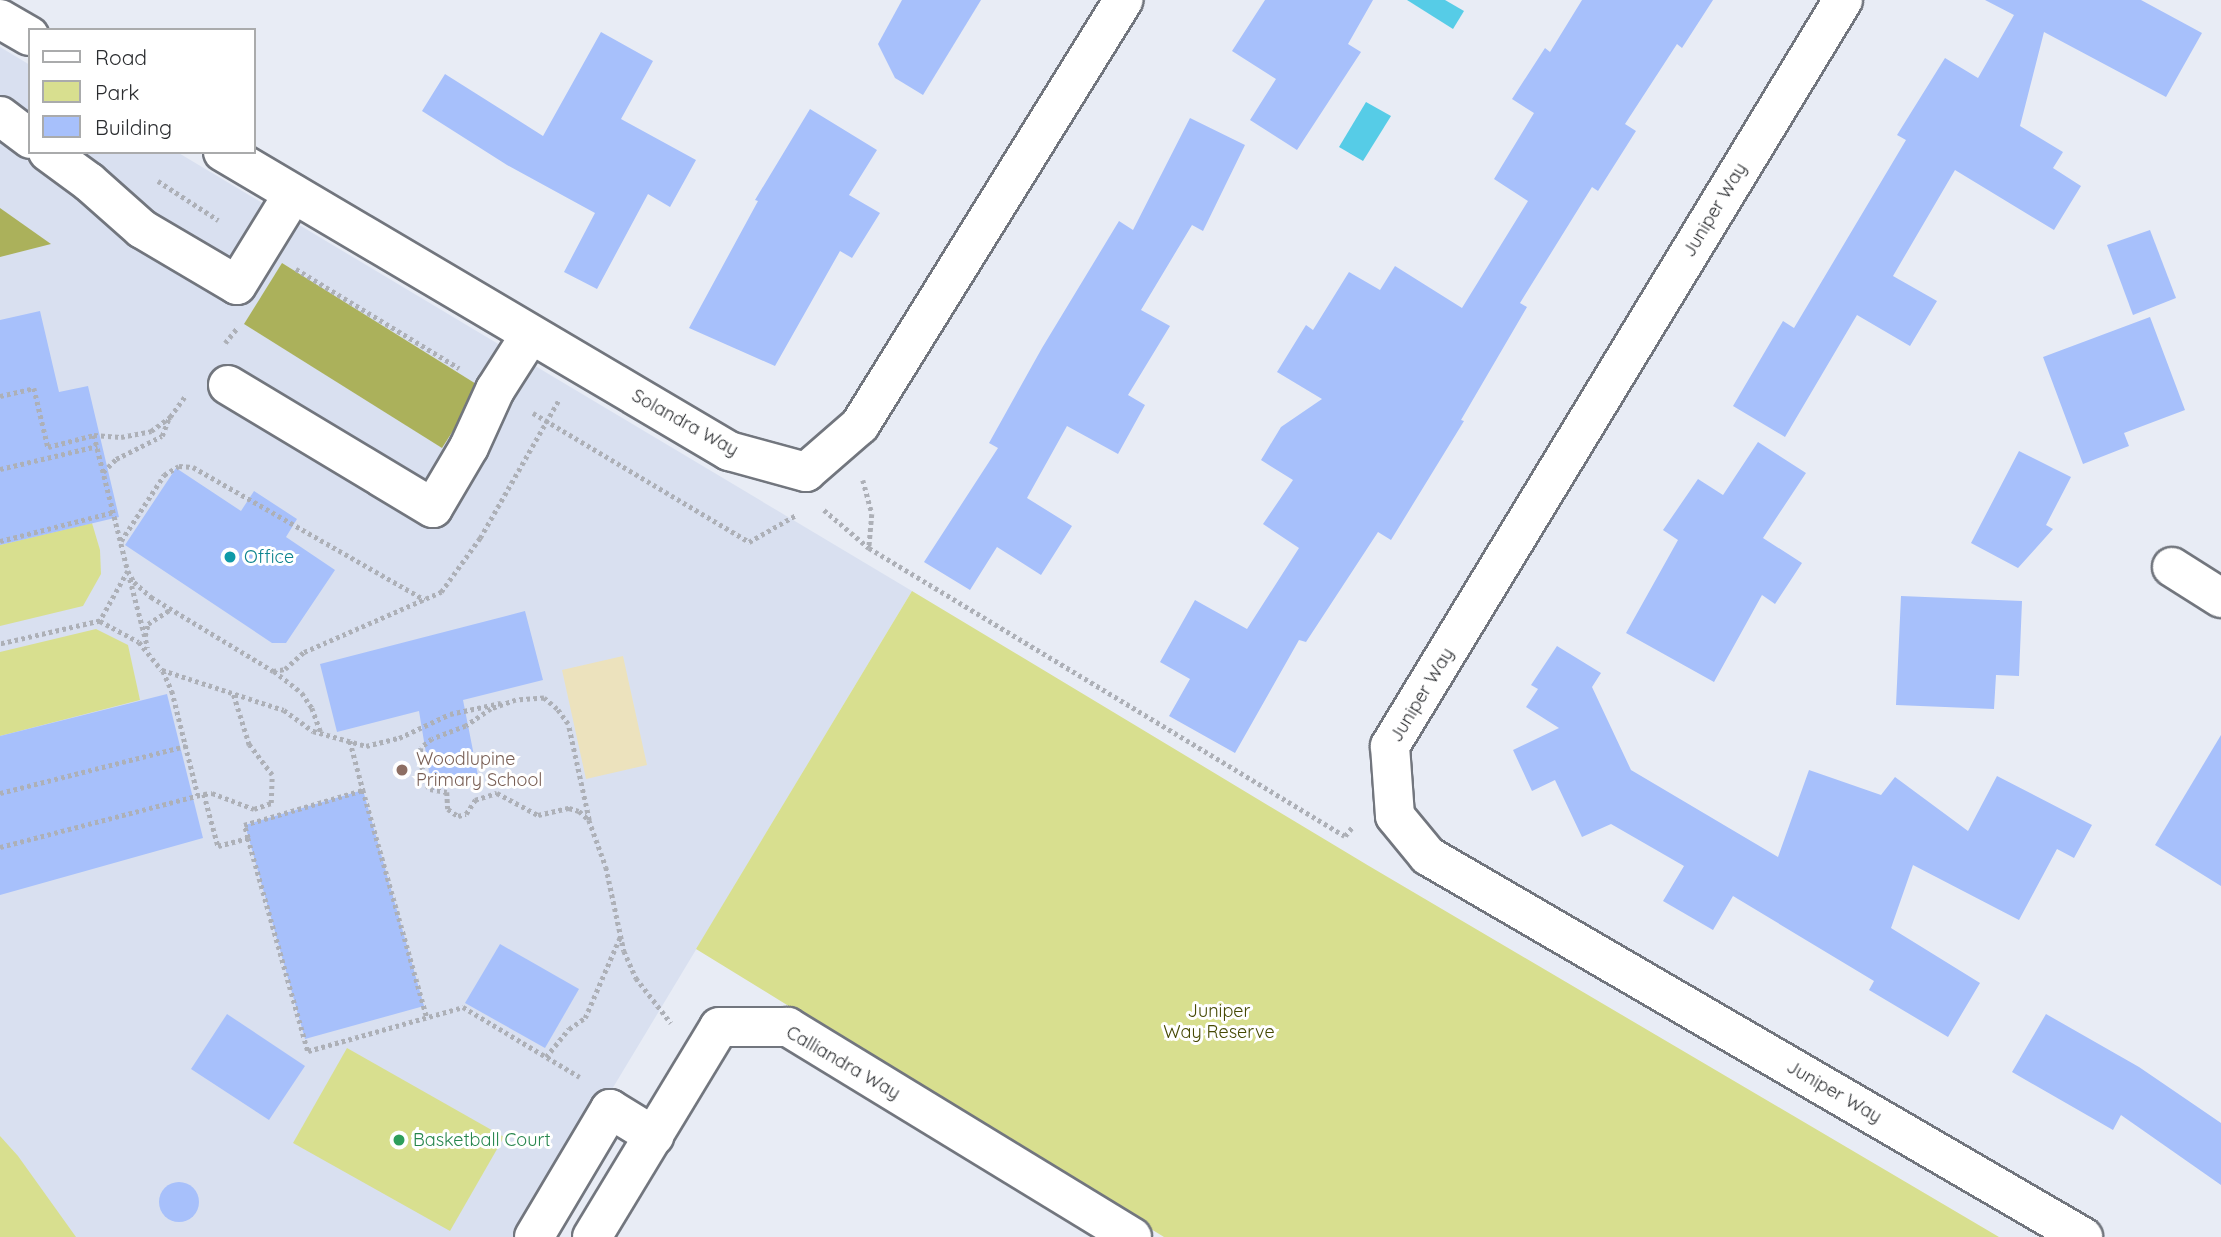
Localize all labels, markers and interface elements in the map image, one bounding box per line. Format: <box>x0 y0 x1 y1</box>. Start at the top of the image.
legend <box>28 28 256 154</box>
text: Road <box>95 44 147 70</box>
text: Park <box>95 79 139 105</box>
text: Building <box>95 114 172 140</box>
street label: Juniper Way <box>1678 159 1752 261</box>
street label: Solandra Way <box>628 385 742 461</box>
place label: Office <box>244 546 294 568</box>
marker: Office <box>222 549 238 565</box>
street label: Juniper Way <box>1385 644 1459 746</box>
place label: Woodlupine Primary School <box>416 749 542 792</box>
marker: Woodlupine Primary School <box>394 762 410 778</box>
park label: Juniper Way Reserve <box>1163 1001 1275 1044</box>
street label: Calliandra Way <box>782 1022 904 1104</box>
street label: Juniper Way <box>1783 1056 1885 1128</box>
place label: Basketball Court <box>413 1129 550 1151</box>
marker: Basketball Court <box>391 1132 407 1148</box>

